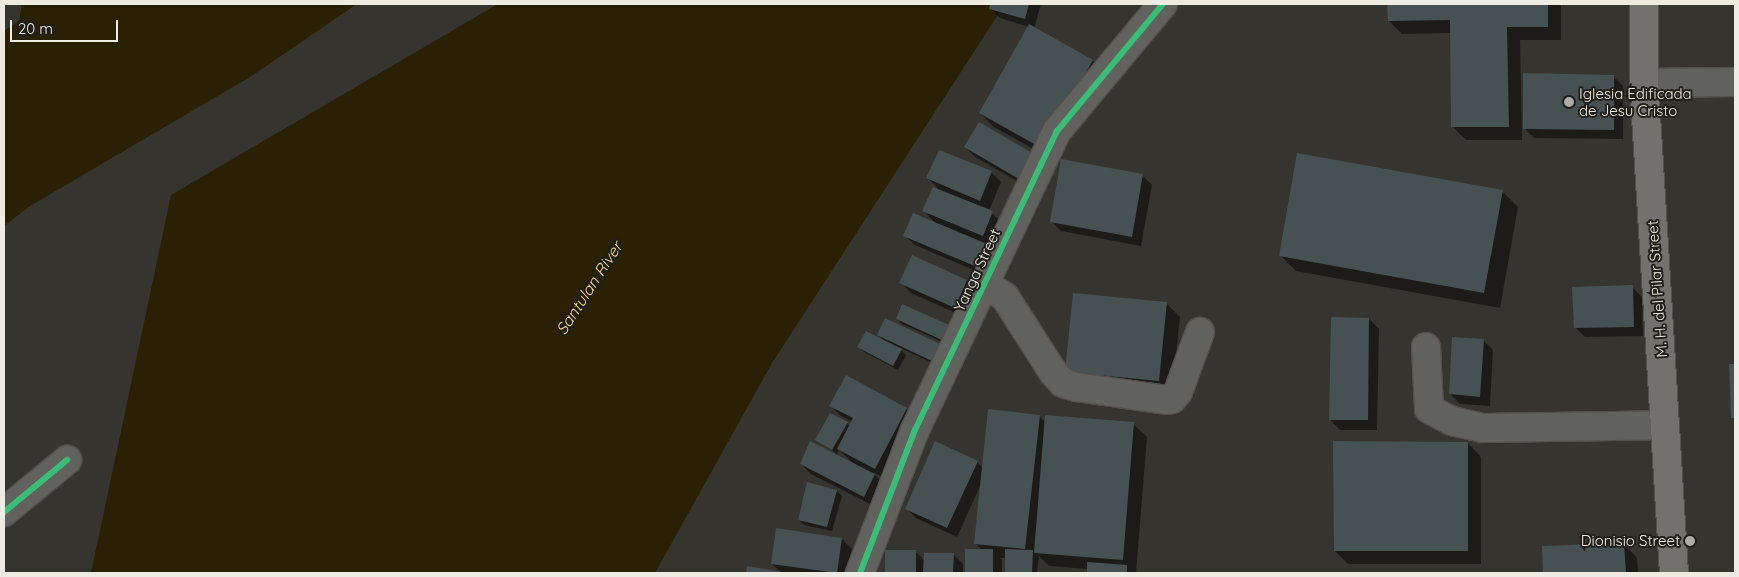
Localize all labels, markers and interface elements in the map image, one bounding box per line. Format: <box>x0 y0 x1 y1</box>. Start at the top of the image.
scale bar <box>12 10 120 42</box>
text: 20 m <box>18 19 53 38</box>
place label: Iglesia Edificada de Jesu Cristo <box>1579 84 1692 119</box>
marker: Iglesia Edificada de Jesu Cristo <box>1563 96 1575 108</box>
street label: M. H. del Pilar Street <box>1643 220 1671 358</box>
street label: Yanga Street <box>950 226 1004 314</box>
water label: Santulan River <box>552 238 626 338</box>
place label: Dionisio Street <box>1581 532 1680 550</box>
marker: Dionisio Street <box>1684 535 1696 547</box>

